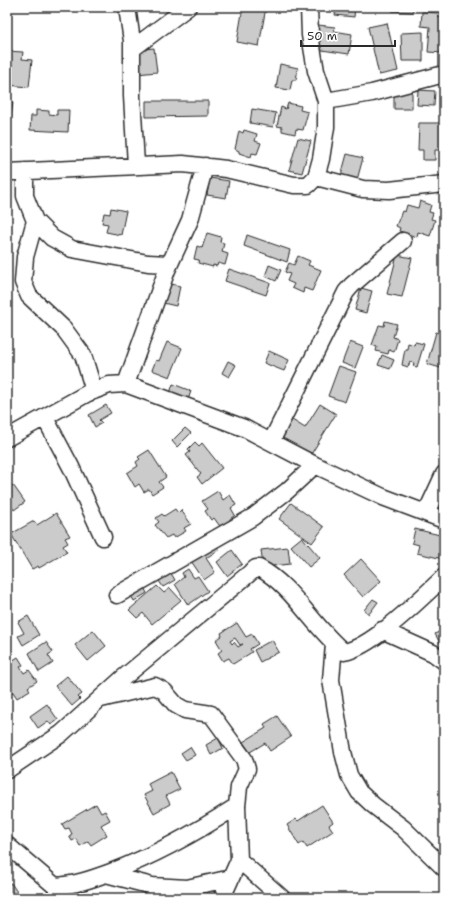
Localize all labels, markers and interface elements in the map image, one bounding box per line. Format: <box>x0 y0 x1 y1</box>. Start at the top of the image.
scale bar <box>301 22 395 48</box>
text: 50 m <box>307 28 337 44</box>

